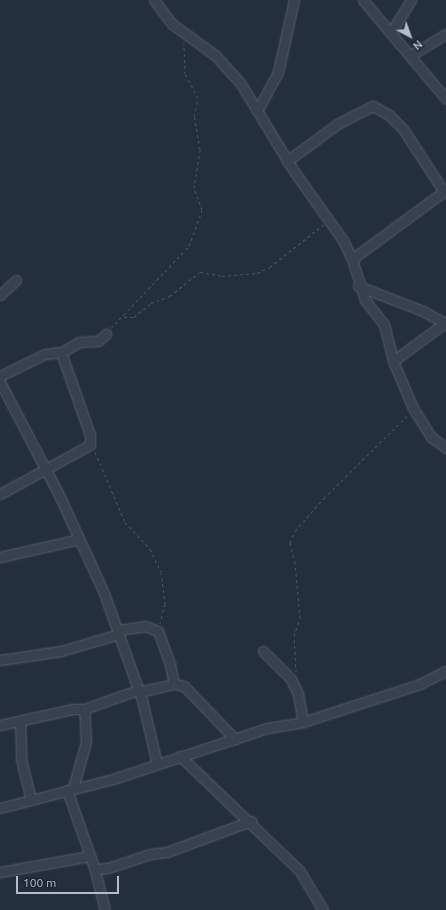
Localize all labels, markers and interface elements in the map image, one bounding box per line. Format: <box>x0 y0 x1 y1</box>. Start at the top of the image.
north arrow <box>390 16 430 56</box>
text: N <box>411 38 425 52</box>
scale bar <box>18 868 121 894</box>
text: 100 m <box>23 876 56 889</box>

